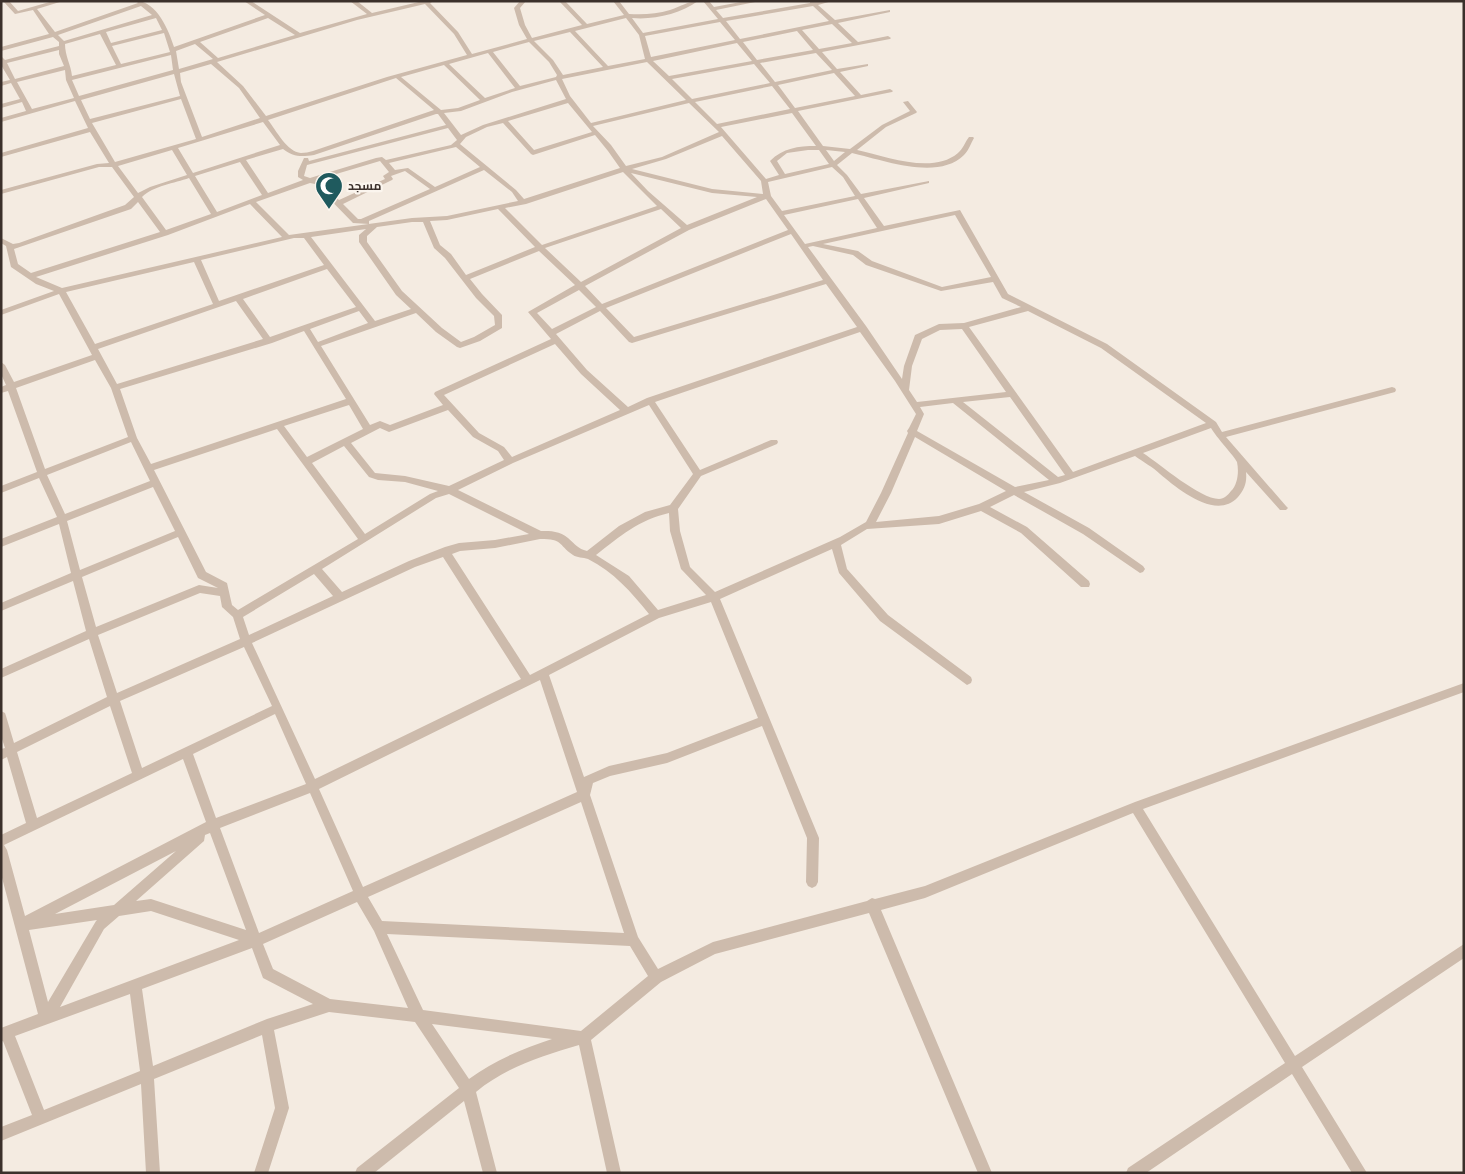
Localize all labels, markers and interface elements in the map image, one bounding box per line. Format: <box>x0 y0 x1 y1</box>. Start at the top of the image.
mosque icon: مسجد <box>314 171 344 210</box>
place label: مسجد <box>348 177 381 194</box>

